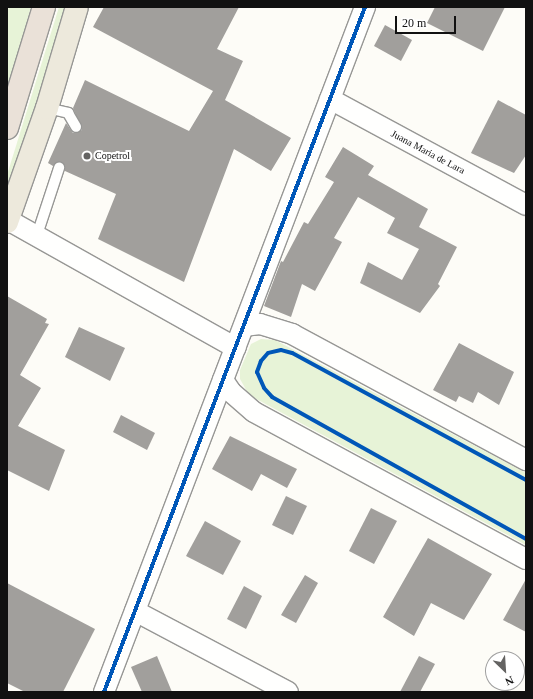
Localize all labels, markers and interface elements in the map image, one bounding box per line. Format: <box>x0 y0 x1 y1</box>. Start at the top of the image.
scale bar <box>397 8 458 34</box>
text: 20 m <box>402 16 426 30</box>
street label: Juana Maria de Lara <box>389 127 467 177</box>
place label: Copetrol <box>95 150 130 162</box>
marker: Copetrol <box>82 151 92 161</box>
north arrow <box>485 651 525 691</box>
text: N <box>504 674 516 688</box>

